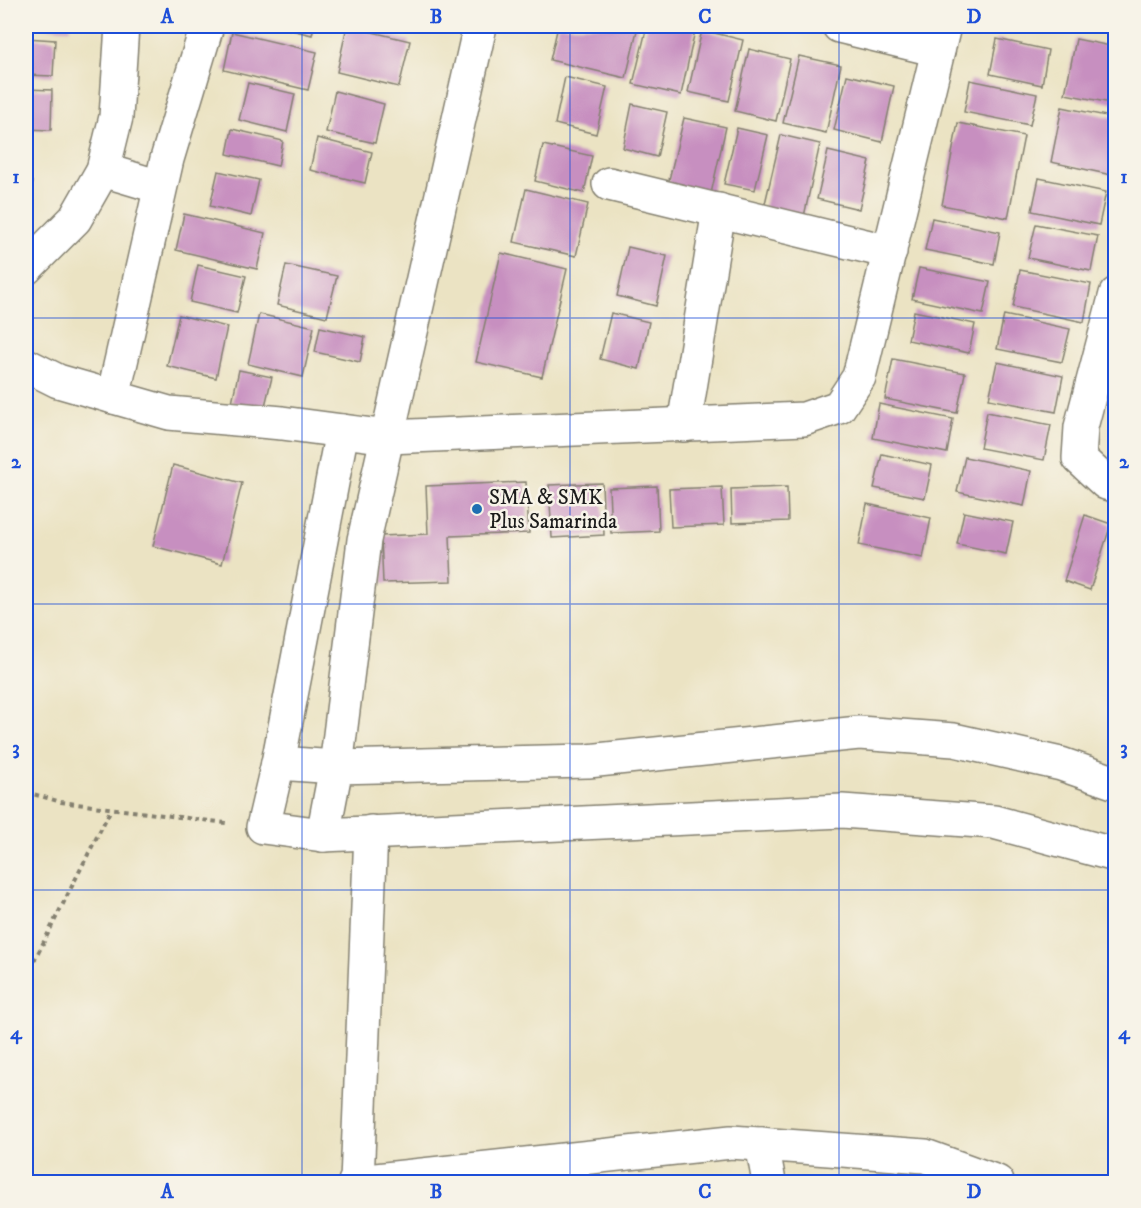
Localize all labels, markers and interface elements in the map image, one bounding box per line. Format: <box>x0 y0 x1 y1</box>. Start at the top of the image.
text: A <box>160 5 175 30</box>
text: B <box>430 5 442 30</box>
text: C <box>698 5 712 30</box>
text: D <box>967 5 982 30</box>
text: 1 <box>12 165 20 190</box>
text: 1 <box>1120 165 1128 190</box>
text: 2 <box>11 450 22 475</box>
text: 2 <box>1119 450 1130 475</box>
place label: SMA & SMK Plus Samarinda <box>489 485 617 535</box>
marker: SMA & SMK Plus Samarinda <box>470 502 484 516</box>
text: 3 <box>12 736 20 761</box>
text: 3 <box>1120 736 1128 761</box>
text: 4 <box>10 1021 23 1046</box>
text: 4 <box>1118 1021 1131 1046</box>
text: A <box>160 1180 175 1205</box>
text: B <box>430 1180 442 1205</box>
text: C <box>698 1180 712 1205</box>
text: D <box>967 1180 982 1205</box>

